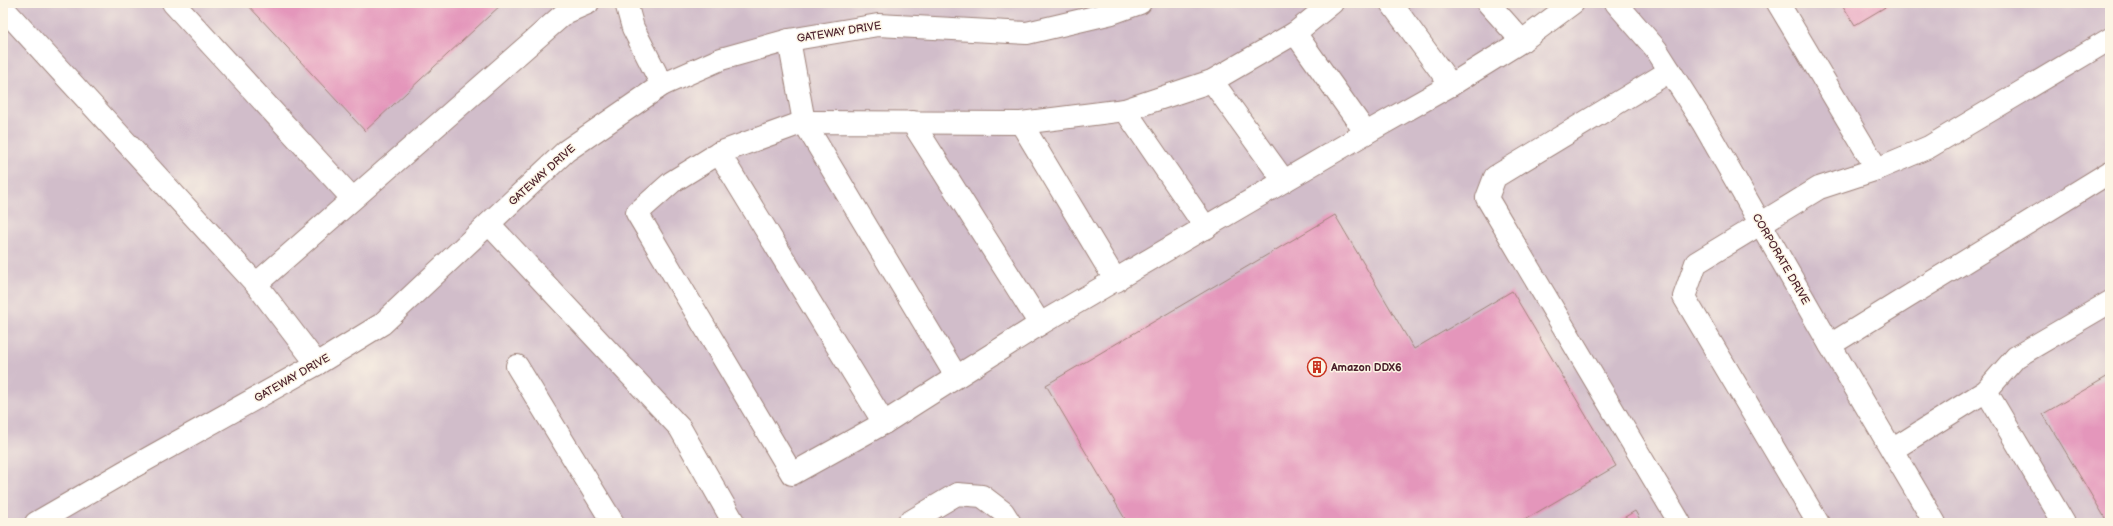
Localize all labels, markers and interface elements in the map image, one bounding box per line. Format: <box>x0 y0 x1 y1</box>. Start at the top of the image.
street label: GATEWAY DRIVE <box>796 19 882 45</box>
street label: GATEWAY DRIVE <box>506 142 578 208</box>
street label: CORPORATE DRIVE <box>1750 211 1812 307</box>
street label: GATEWAY DRIVE <box>252 351 332 405</box>
building icon: Amazon DDX6 <box>1306 356 1328 378</box>
place label: Amazon DDX6 <box>1330 361 1402 374</box>

